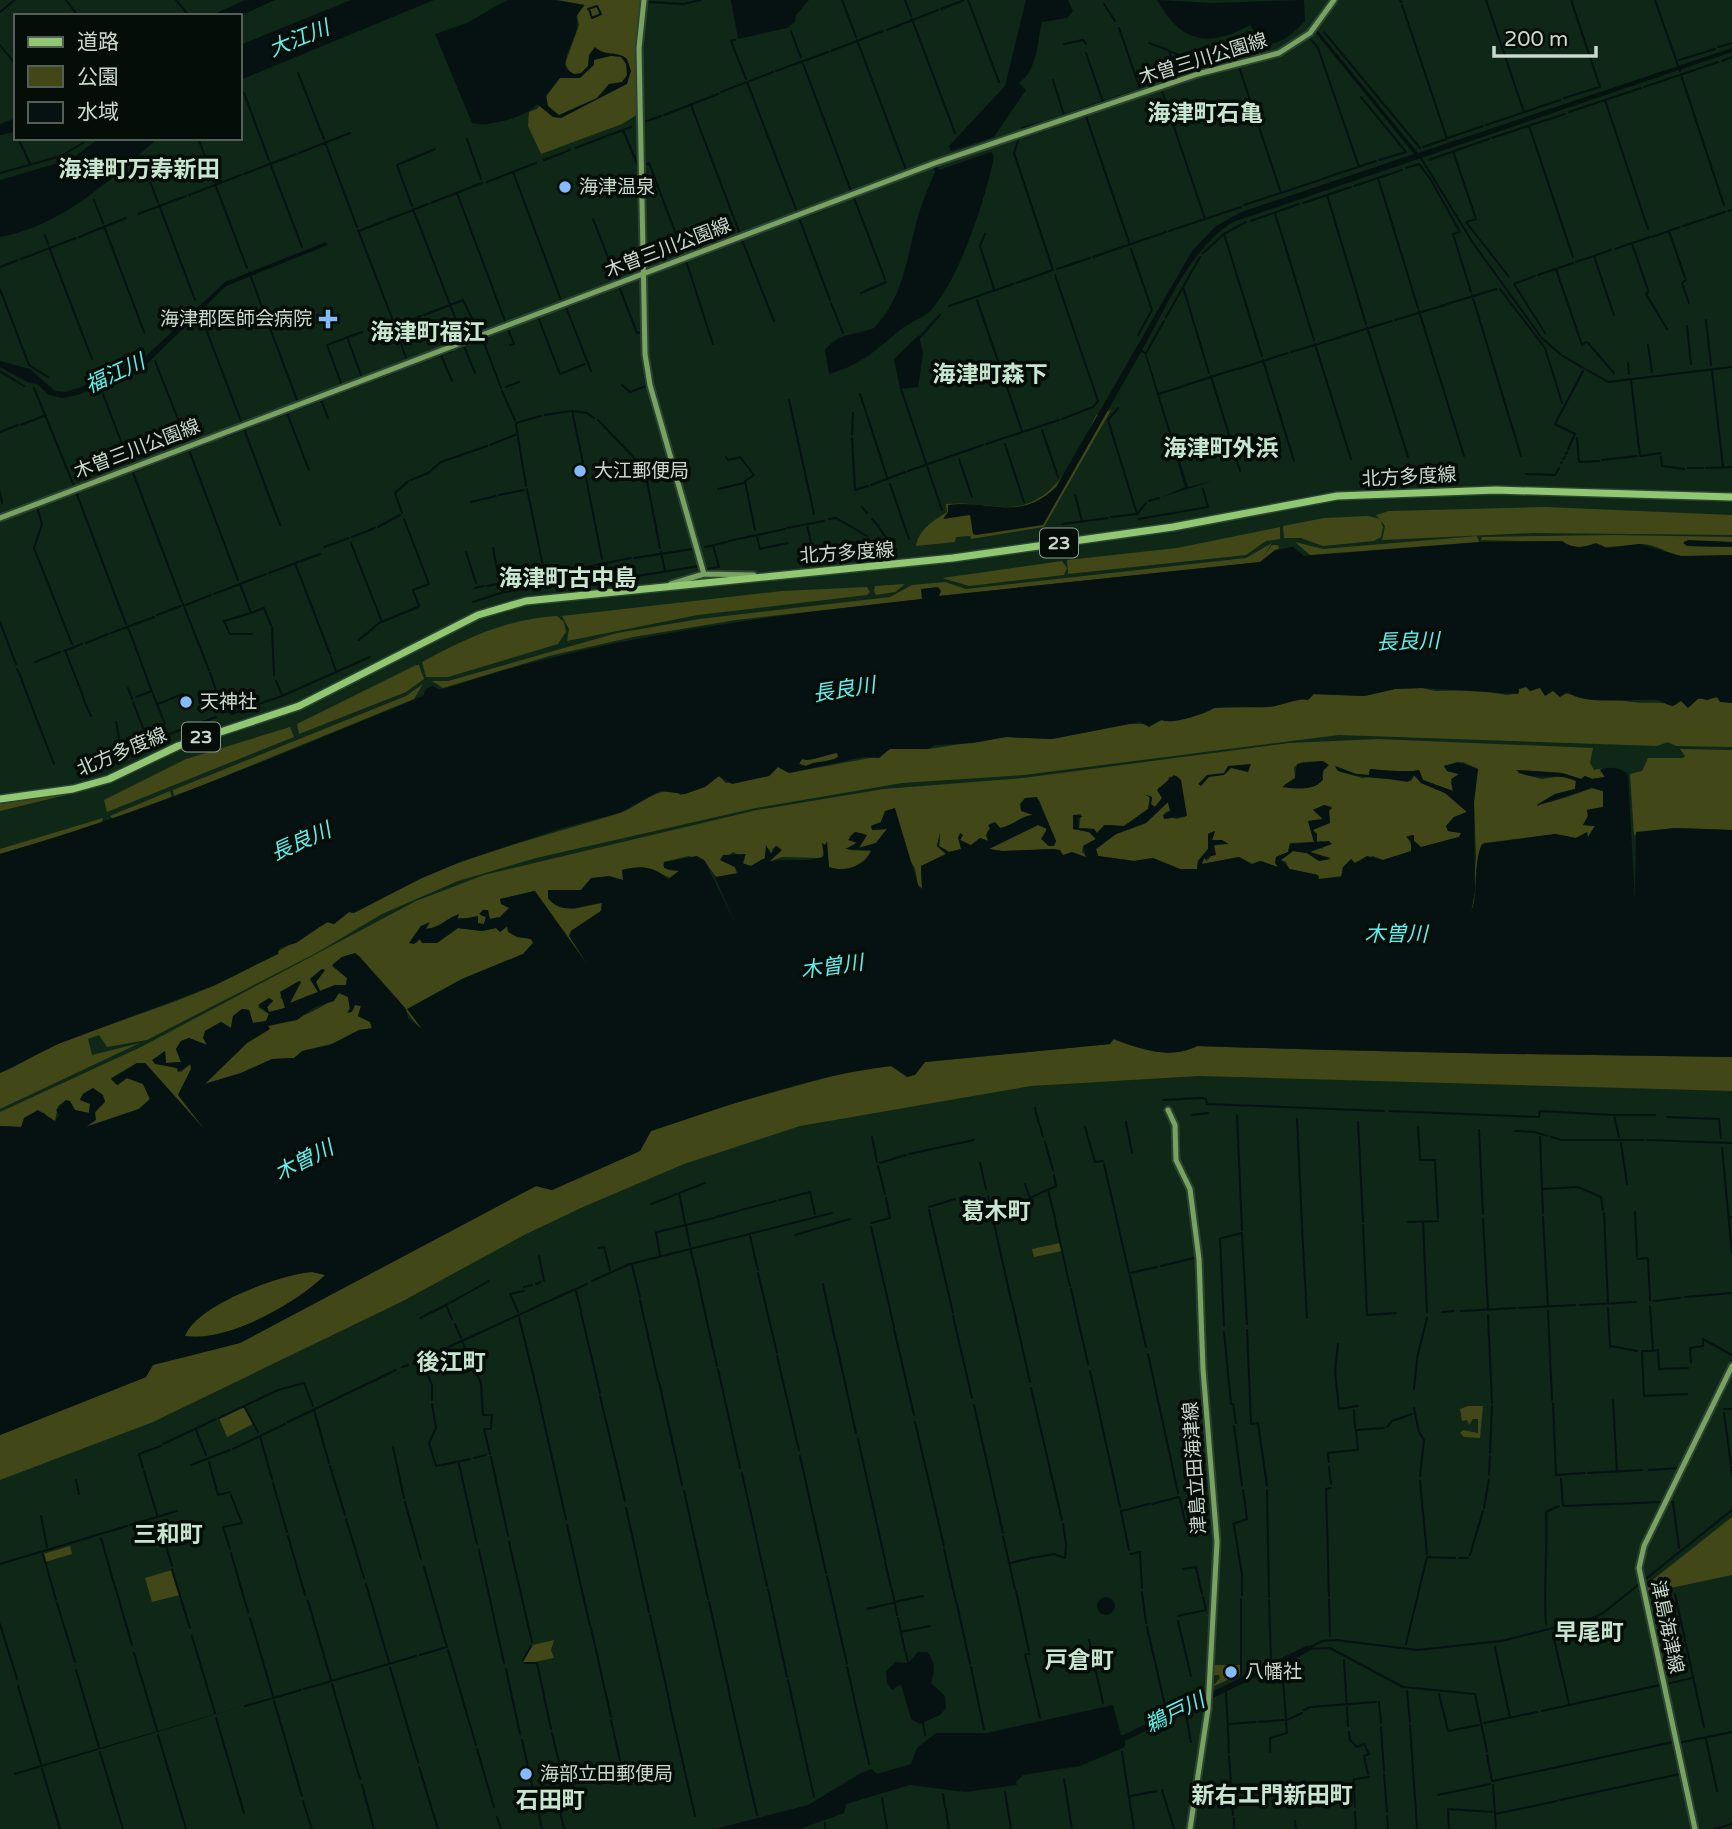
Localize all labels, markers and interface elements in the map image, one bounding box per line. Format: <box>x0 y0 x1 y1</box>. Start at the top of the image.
legend <box>14 14 242 140</box>
scale bar <box>1494 14 1596 58</box>
water label: 大江川 <box>265 15 335 62</box>
text: 200 m <box>1504 27 1568 52</box>
street label: 木曽三川公園線 <box>1136 29 1270 89</box>
text: 道路 <box>77 30 119 55</box>
text: 公園 <box>77 65 119 90</box>
text: 水域 <box>77 100 119 125</box>
district label: 海津町石亀 <box>1148 100 1263 128</box>
district label: 海津町万寿新田 <box>59 156 220 184</box>
place label: 海津温泉 <box>579 176 655 198</box>
marker: 海津温泉 <box>557 179 573 195</box>
street label: 木曽三川公園線 <box>602 214 734 282</box>
place label: 海津郡医師会病院 <box>160 308 312 330</box>
marker: 海津郡医師会病院 <box>318 309 338 329</box>
district label: 海津町福江 <box>371 319 486 347</box>
water label: 福江川 <box>81 349 151 399</box>
district label: 海津町森下 <box>933 361 1048 389</box>
street label: 木曽三川公園線 <box>71 415 203 483</box>
district label: 海津町外浜 <box>1164 435 1279 463</box>
place label: 大江郵便局 <box>594 460 689 482</box>
marker: 大江郵便局 <box>572 463 588 479</box>
street label: 北方多度線 <box>1361 464 1457 490</box>
road number: 23 <box>1040 528 1078 558</box>
street label: 北方多度線 <box>799 539 895 567</box>
district label: 海津町古中島 <box>499 565 637 593</box>
water label: 長良川 <box>1376 628 1442 656</box>
water label: 長良川 <box>811 672 879 707</box>
place label: 天神社 <box>200 691 257 713</box>
marker: 天神社 <box>178 694 194 710</box>
road number: 23 <box>182 722 220 752</box>
street label: 北方多度線 <box>74 723 170 781</box>
water label: 長良川 <box>267 817 337 866</box>
water label: 木曽川 <box>1365 922 1429 947</box>
water label: 木曽川 <box>799 950 867 984</box>
water label: 木曽川 <box>270 1135 340 1186</box>
district label: 葛木町 <box>962 1198 1031 1226</box>
district label: 後江町 <box>417 1349 486 1377</box>
street label: 津島立田海津線 <box>1179 1401 1211 1535</box>
district label: 三和町 <box>134 1521 203 1549</box>
street label: 津島海津線 <box>1646 1578 1688 1676</box>
district label: 早尾町 <box>1555 1619 1624 1647</box>
district label: 戸倉町 <box>1045 1647 1114 1675</box>
place label: 八幡社 <box>1245 1661 1302 1683</box>
marker: 八幡社 <box>1223 1664 1239 1680</box>
water label: 鵜戸川 <box>1141 1687 1211 1738</box>
place label: 海部立田郵便局 <box>540 1763 673 1785</box>
marker: 海部立田郵便局 <box>518 1766 534 1782</box>
district label: 新右エ門新田町 <box>1192 1782 1353 1810</box>
district label: 石田町 <box>516 1787 585 1815</box>

